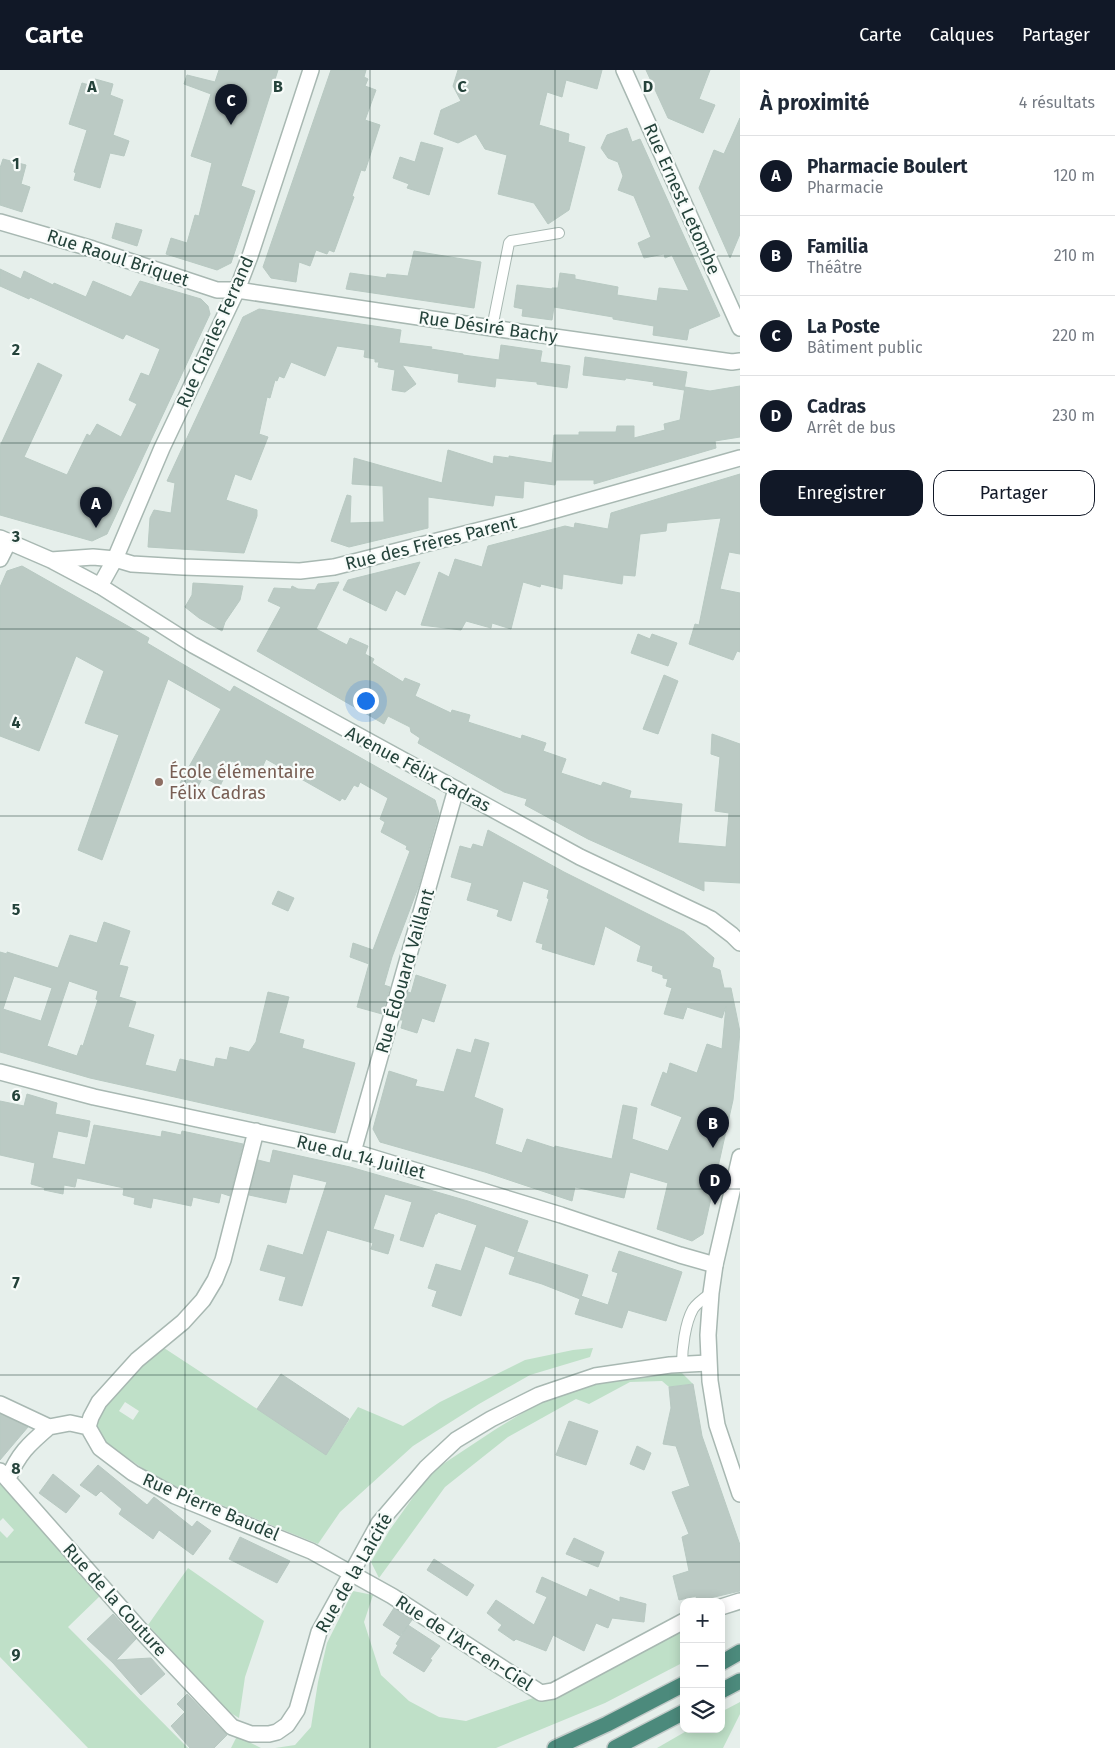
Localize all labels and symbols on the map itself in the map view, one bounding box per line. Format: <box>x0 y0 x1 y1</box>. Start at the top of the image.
text: A <box>86 77 97 96</box>
text: B <box>273 77 283 96</box>
text: C <box>457 77 467 96</box>
text: D <box>643 77 653 96</box>
pin: C <box>215 84 247 125</box>
street label: Rue Ernest Letombe <box>639 120 725 278</box>
text: 1 <box>12 154 20 173</box>
street label: Rue Raoul Briquet <box>44 225 192 291</box>
street label: Rue Charles Ferrand <box>172 253 258 411</box>
street label: Rue Désiré Bachy <box>417 306 559 348</box>
text: 2 <box>12 340 20 359</box>
pin: A <box>80 487 112 528</box>
street label: Rue des Frères Parent <box>343 511 520 575</box>
text: 3 <box>11 527 20 546</box>
your location <box>353 688 379 714</box>
text: 4 <box>11 713 21 732</box>
street label: Avenue Félix Cadras <box>342 721 494 817</box>
place label: École élémentaire Félix Cadras <box>169 760 315 804</box>
marker: École élémentaire Félix Cadras <box>153 776 165 788</box>
street label: Rue Édouard Vaillant <box>370 885 439 1056</box>
text: 5 <box>12 900 21 919</box>
text: 6 <box>11 1086 21 1105</box>
pin: B <box>697 1107 729 1148</box>
street label: Rue du 14 Juillet <box>294 1130 428 1184</box>
pin: D <box>699 1164 731 1205</box>
text: 7 <box>12 1273 20 1292</box>
text: 8 <box>11 1459 21 1478</box>
street label: Rue Pierre Baudel <box>139 1468 283 1546</box>
street label: Rue de la Laicité <box>311 1509 397 1637</box>
street label: Rue de la Couture <box>58 1539 172 1661</box>
street label: Rue de l'Arc-en-Ciel <box>391 1590 537 1696</box>
text: 9 <box>12 1645 21 1664</box>

